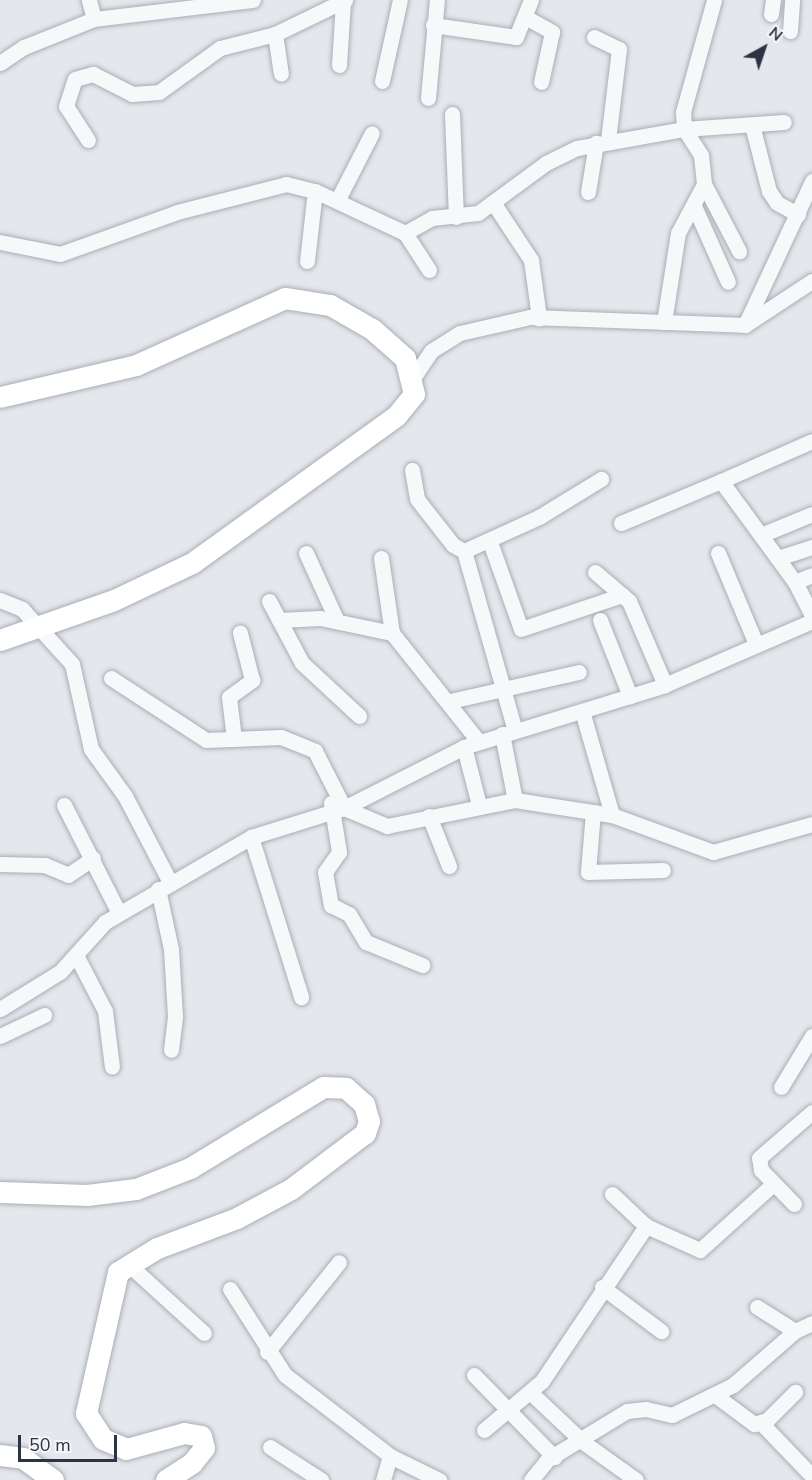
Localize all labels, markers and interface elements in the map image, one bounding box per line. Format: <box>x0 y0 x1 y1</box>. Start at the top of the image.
north arrow <box>734 18 794 78</box>
text: N <box>764 22 787 46</box>
scale bar <box>21 1423 120 1461</box>
text: 50 m <box>29 1433 71 1457</box>

